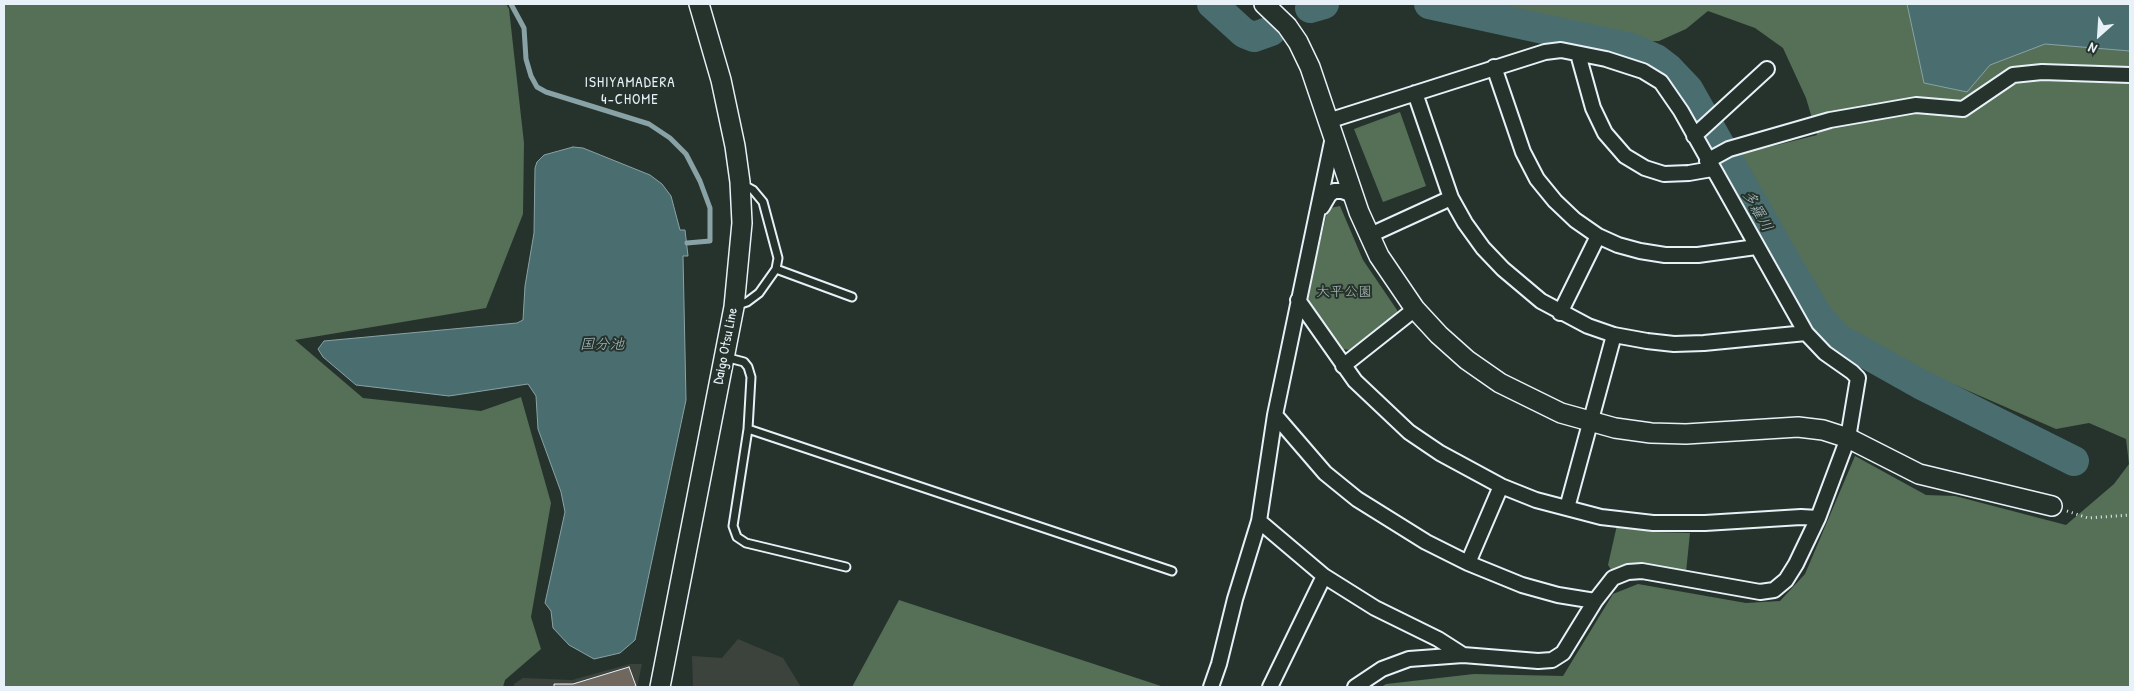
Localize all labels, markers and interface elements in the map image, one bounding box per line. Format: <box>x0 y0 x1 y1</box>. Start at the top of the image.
north arrow <box>2074 10 2124 60</box>
text: N <box>2085 39 2100 59</box>
district label: ISHIYAMADERA 4-CHOME <box>583 74 677 109</box>
water label: 多羅川 <box>1738 187 1776 235</box>
park label: 大平公園 <box>1316 284 1372 300</box>
street label: Daigo Otsu Line <box>710 306 742 386</box>
water label: 国分池 <box>580 336 624 354</box>

